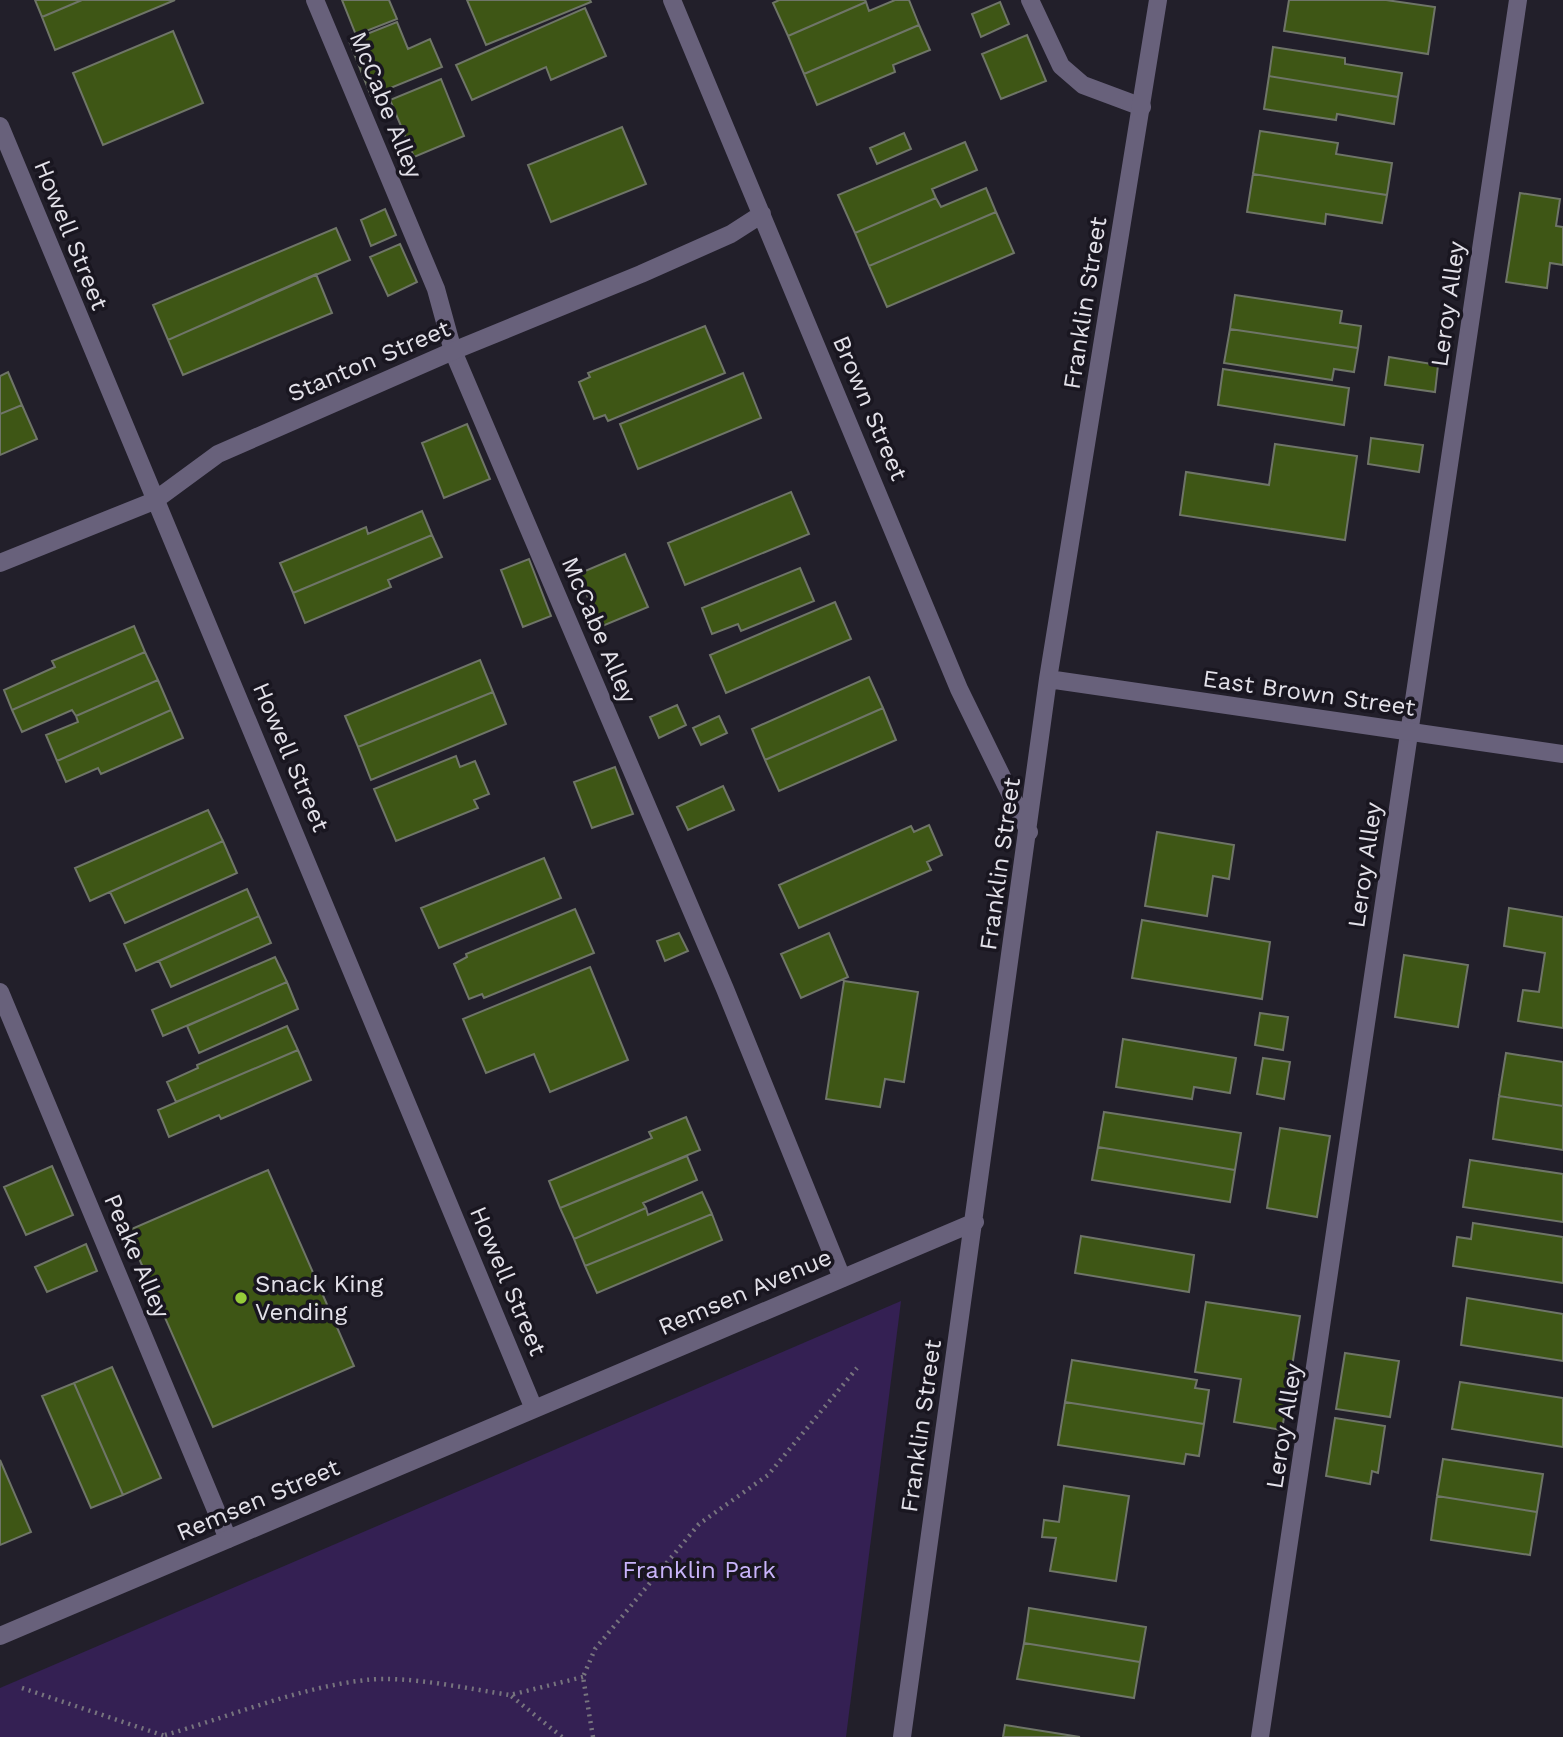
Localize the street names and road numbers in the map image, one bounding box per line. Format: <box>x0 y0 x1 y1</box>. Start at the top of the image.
street label: McCabe Alley <box>344 27 428 183</box>
street label: Howell Street <box>28 156 114 314</box>
street label: Franklin Street <box>1058 215 1112 391</box>
street label: Leroy Alley <box>1425 239 1471 369</box>
street label: Stanton Street <box>284 314 454 408</box>
street label: Brown Street <box>827 331 913 485</box>
street label: McCabe Alley <box>556 553 643 708</box>
street label: East Brown Street <box>1201 664 1417 722</box>
street label: Howell Street <box>247 678 335 836</box>
street label: Franklin Street <box>974 776 1026 952</box>
street label: Leroy Alley <box>1342 800 1388 930</box>
street label: Peake Alley <box>98 1190 176 1323</box>
street label: Howell Street <box>464 1202 552 1360</box>
street label: Remsen Avenue <box>654 1243 836 1341</box>
street label: Franklin Street <box>895 1338 947 1514</box>
street label: Leroy Alley <box>1260 1361 1308 1491</box>
street label: Remsen Street <box>172 1453 344 1547</box>

